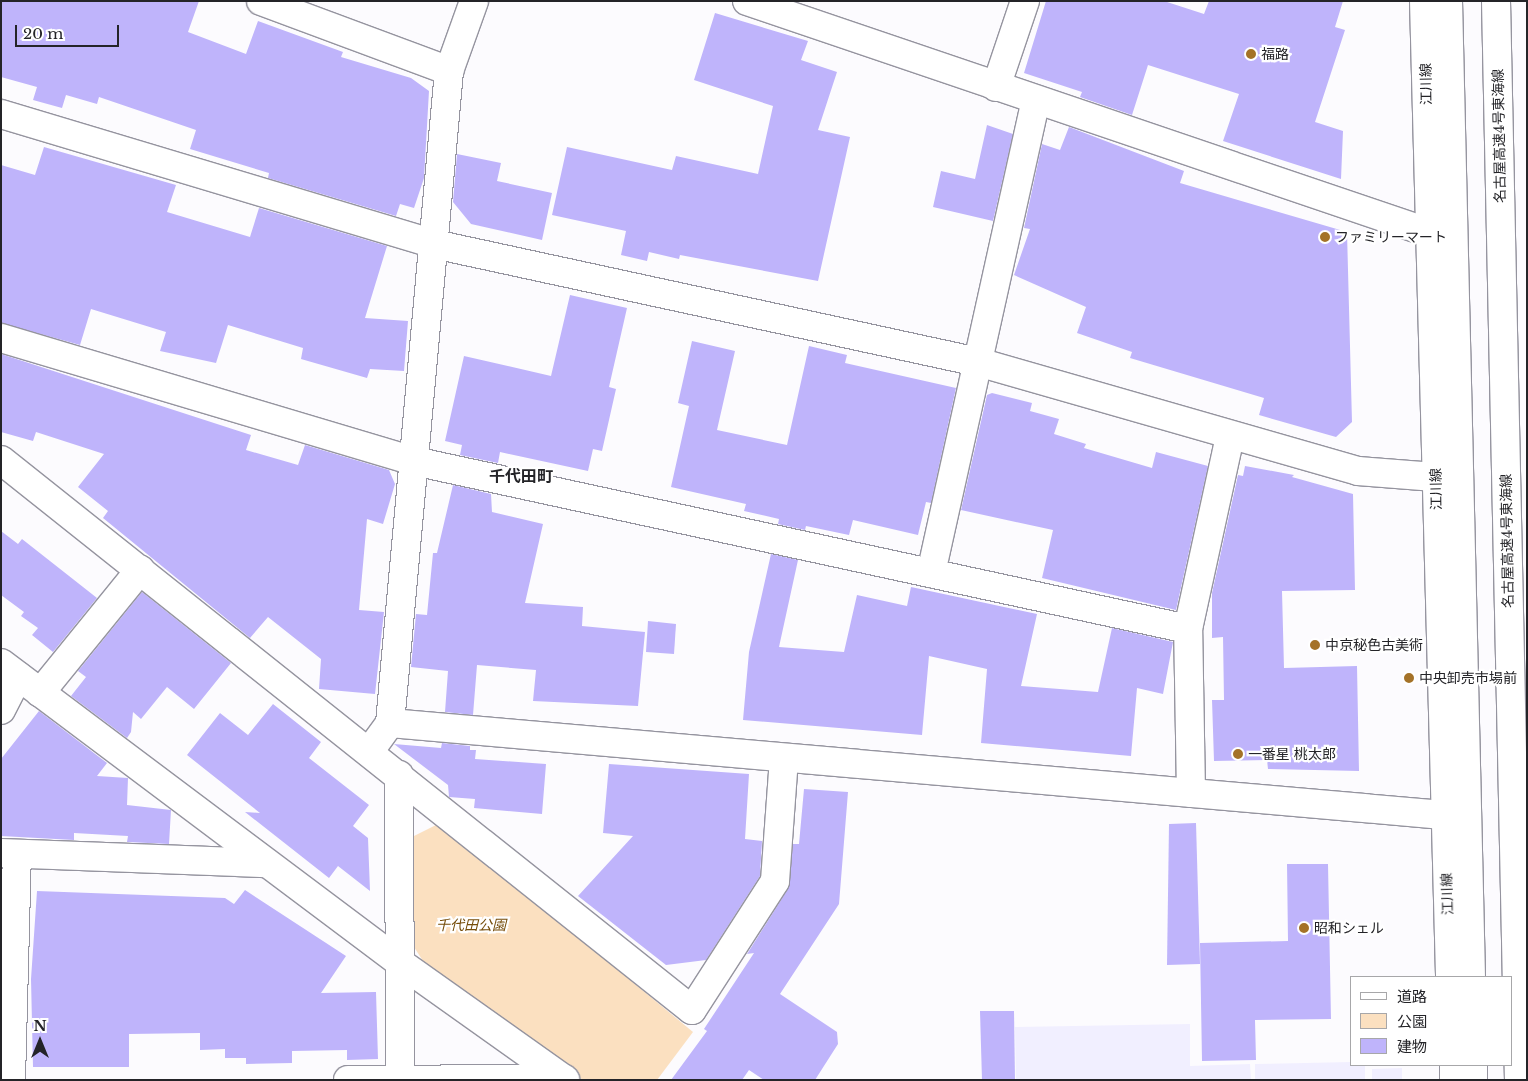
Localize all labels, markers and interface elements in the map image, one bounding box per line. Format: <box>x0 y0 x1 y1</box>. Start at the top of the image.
scale bar <box>18 15 121 47</box>
text: 20 m <box>23 24 63 43</box>
place label: 福路 <box>1261 46 1289 62</box>
marker: 福路 <box>1245 48 1257 60</box>
street label: 江川線 <box>1417 63 1435 105</box>
street label: 名古屋高速4号東海線 <box>1489 69 1509 203</box>
place label: ファミリーマート <box>1335 229 1447 245</box>
marker: ファミリーマート <box>1319 231 1331 243</box>
district label: 千代田町 <box>489 466 553 486</box>
street label: 江川線 <box>1427 468 1445 510</box>
street label: 名古屋高速4号東海線 <box>1497 474 1517 608</box>
place label: 中京秘色古美術 <box>1325 637 1423 653</box>
marker: 中京秘色古美術 <box>1309 639 1321 651</box>
place label: 中央卸売市場前 <box>1419 670 1517 686</box>
marker: 中央卸売市場前 <box>1403 672 1415 684</box>
place label: 一番星 桃太郎 <box>1248 746 1336 762</box>
marker: 一番星 桃太郎 <box>1232 748 1244 760</box>
street label: 江川線 <box>1438 873 1456 915</box>
park label: 千代田公園 <box>436 917 506 933</box>
place label: 昭和シェル <box>1314 920 1384 936</box>
marker: 昭和シェル <box>1298 922 1310 934</box>
legend <box>1350 976 1513 1066</box>
text: 道路 <box>1397 987 1427 1006</box>
text: 公園 <box>1397 1012 1427 1031</box>
north arrow <box>15 1016 65 1066</box>
text: N <box>33 1017 47 1035</box>
text: 建物 <box>1397 1037 1427 1056</box>

